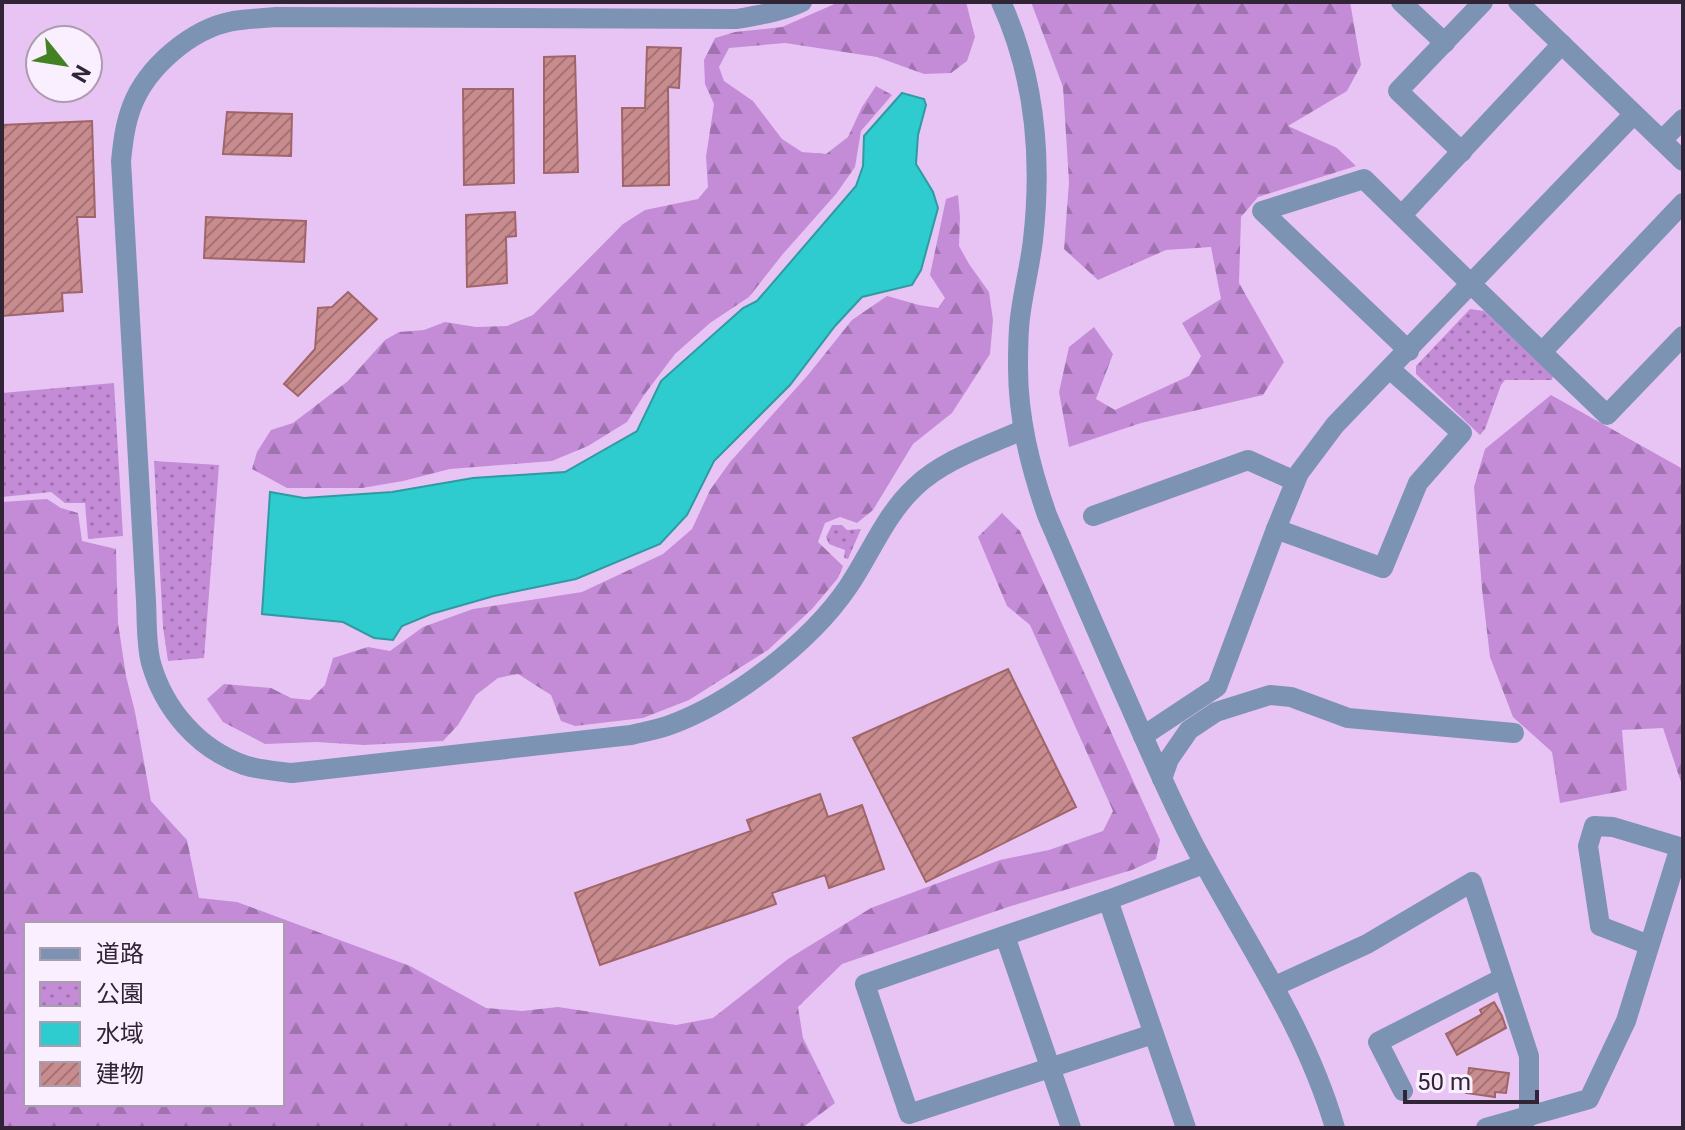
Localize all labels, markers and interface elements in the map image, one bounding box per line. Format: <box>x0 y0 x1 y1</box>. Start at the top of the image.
north arrow <box>24 24 104 104</box>
text: N <box>66 61 96 87</box>
legend <box>24 922 284 1106</box>
text: 道路 <box>96 940 144 968</box>
text: 公園 <box>96 980 144 1008</box>
text: 水域 <box>96 1020 144 1048</box>
scale bar <box>1405 1054 1537 1104</box>
text: 建物 <box>96 1060 144 1088</box>
text: 50 m <box>1417 1068 1471 1096</box>

